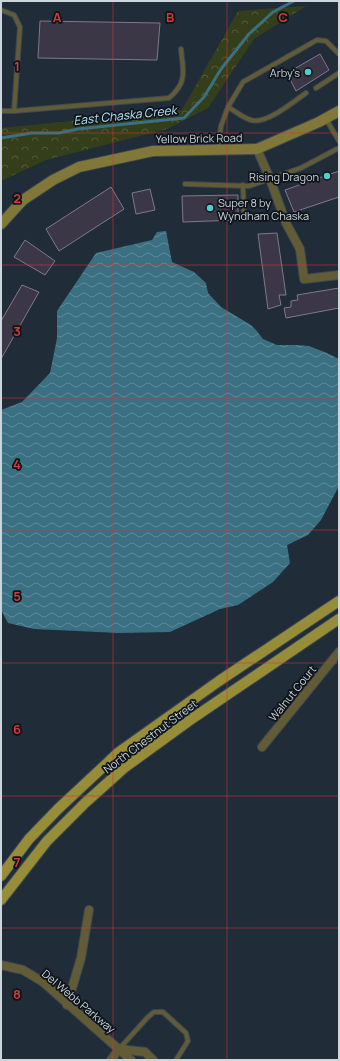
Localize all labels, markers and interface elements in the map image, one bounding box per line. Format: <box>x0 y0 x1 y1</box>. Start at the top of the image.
text: A <box>53 8 62 26</box>
text: B <box>166 8 174 26</box>
text: C <box>278 8 288 26</box>
text: 1 <box>14 57 20 75</box>
place label: Arby's <box>270 65 300 80</box>
marker: Arby's <box>303 67 313 77</box>
water label: East Chaska Creek <box>73 101 179 129</box>
street label: Yellow Brick Road <box>155 130 243 146</box>
place label: Rising Dragon <box>249 169 319 184</box>
marker: Rising Dragon <box>322 171 332 181</box>
text: 2 <box>13 189 21 207</box>
place label: Super 8 by Wyndham Chaska <box>218 195 309 223</box>
marker: Super 8 by Wyndham Chaska <box>205 203 215 213</box>
text: 3 <box>13 322 21 340</box>
text: 4 <box>13 455 21 473</box>
text: 5 <box>13 587 21 605</box>
street label: Walnut Court <box>265 662 319 724</box>
street label: North Chestnut Street <box>100 696 200 776</box>
text: 6 <box>13 720 21 738</box>
text: 7 <box>14 853 21 871</box>
street label: Del Webb Parkway <box>39 966 119 1036</box>
text: 8 <box>13 985 21 1003</box>

